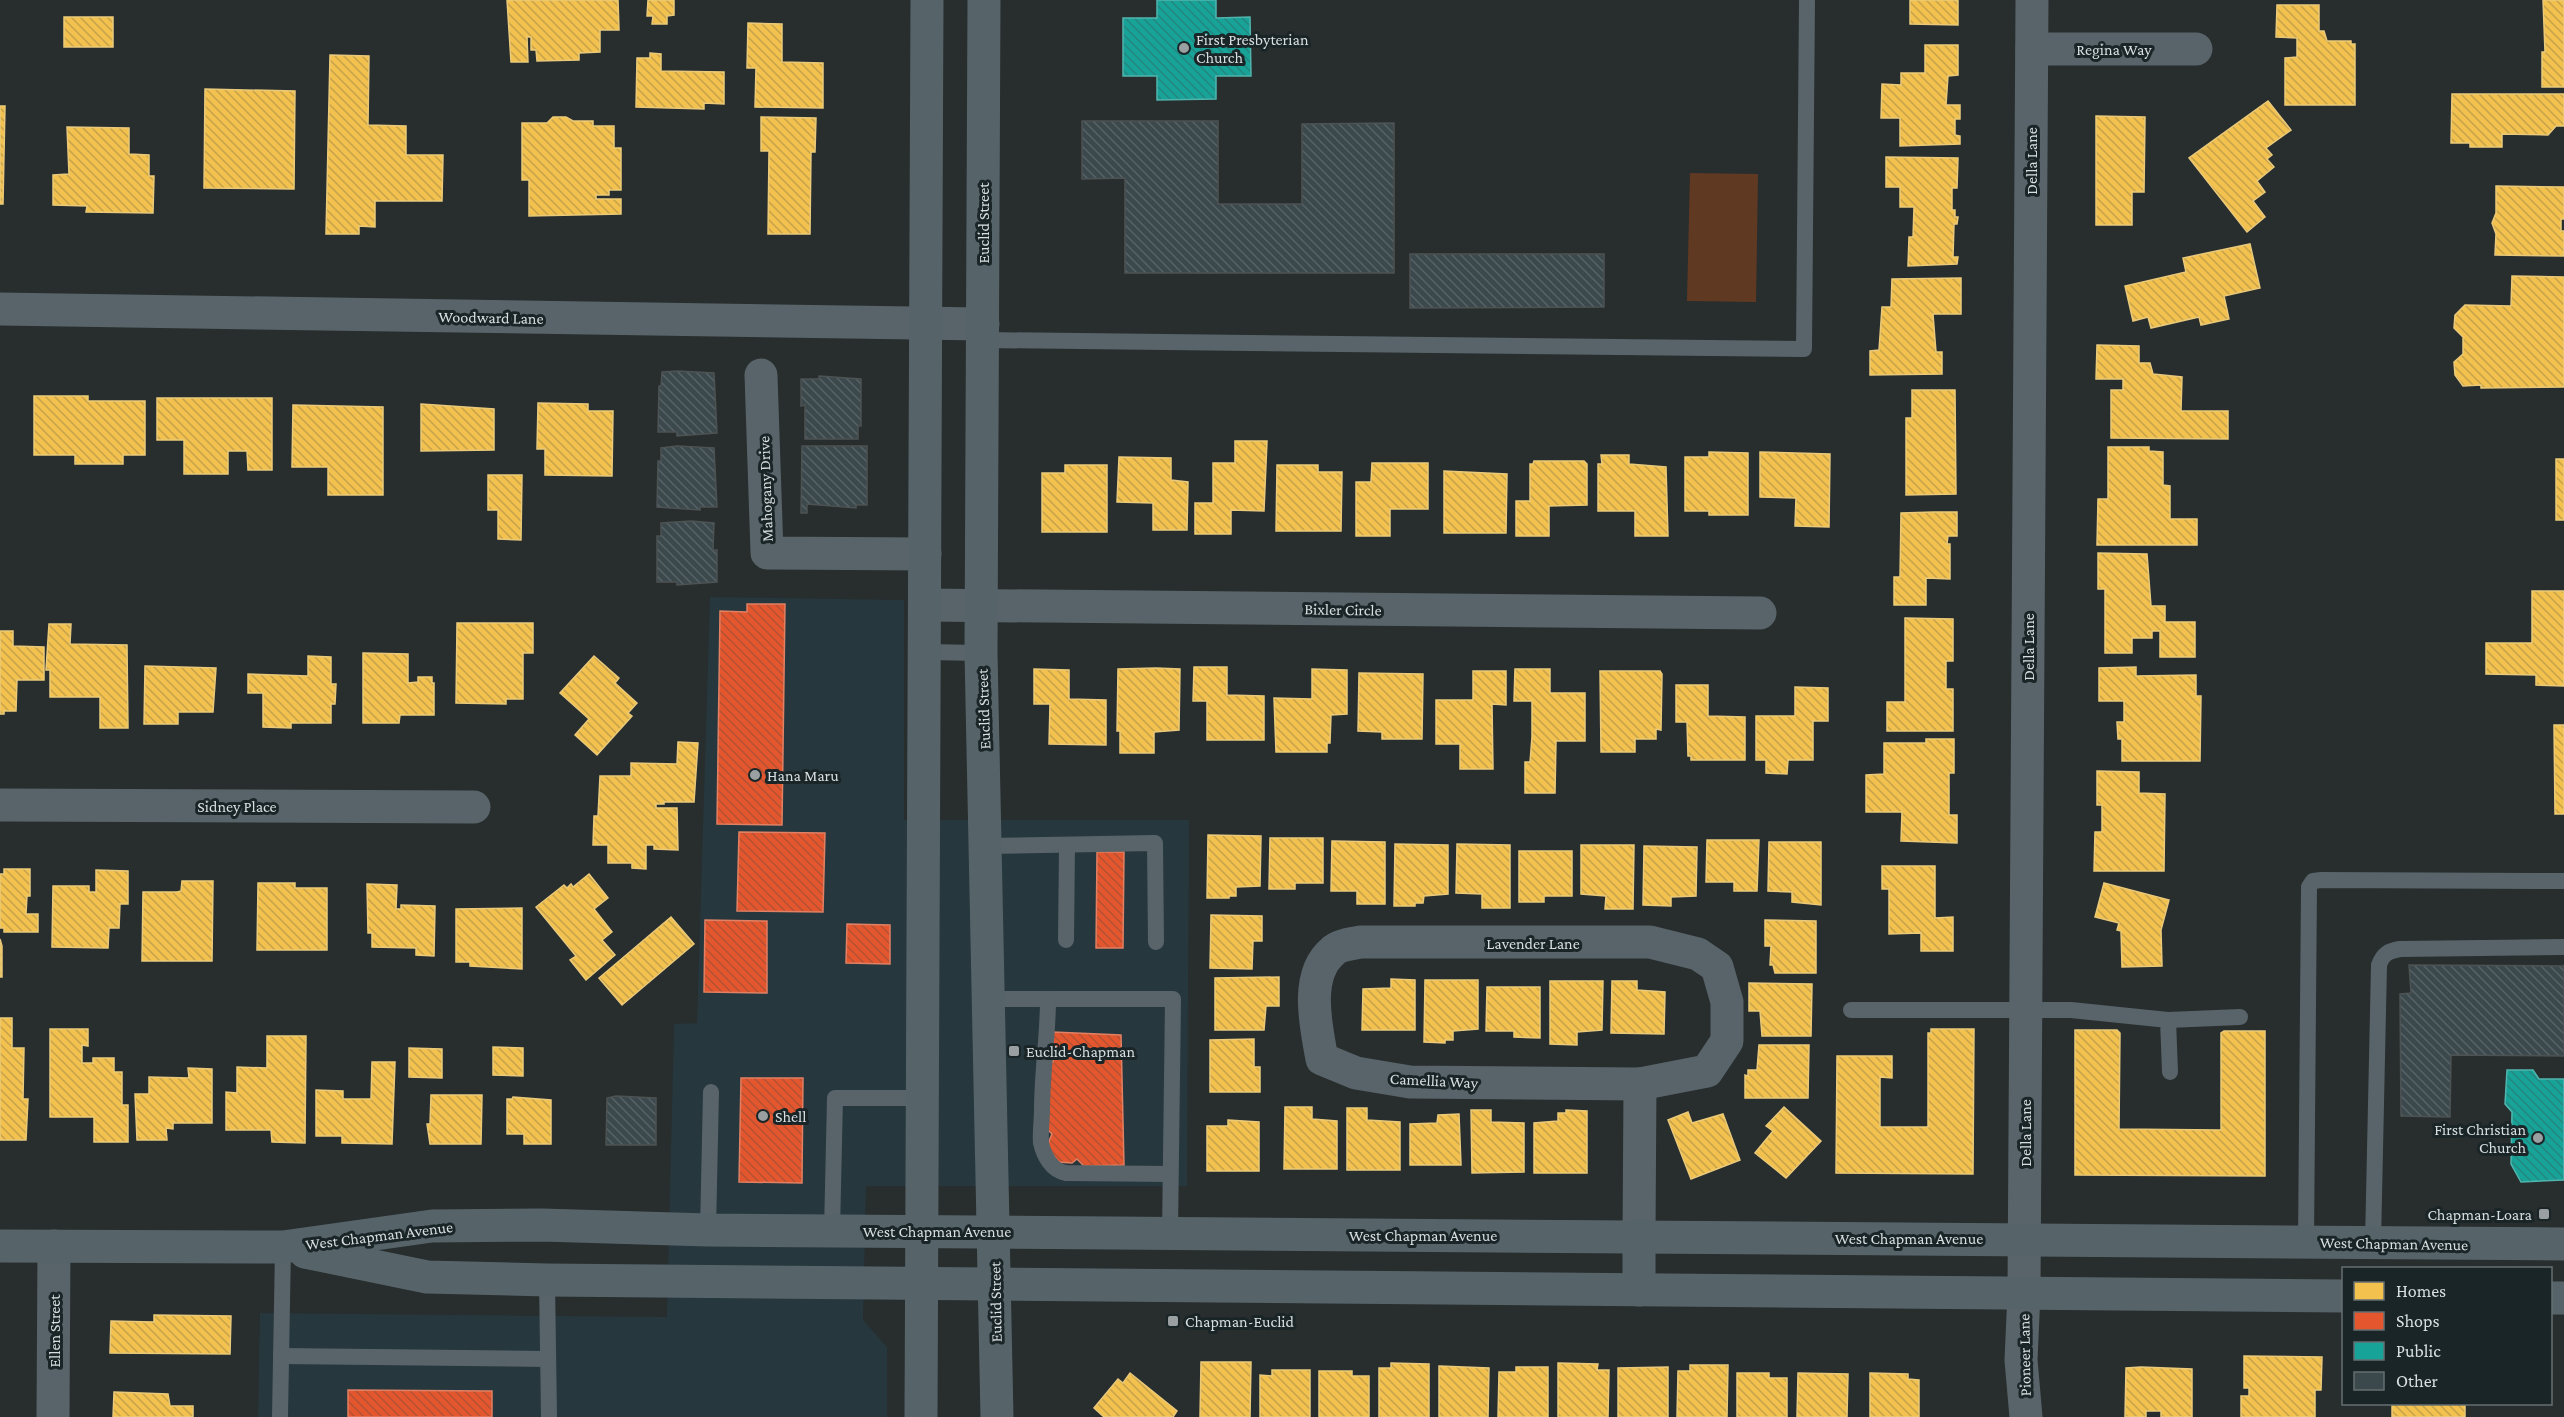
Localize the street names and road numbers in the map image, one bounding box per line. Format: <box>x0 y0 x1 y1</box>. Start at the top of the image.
street label: Regina Way <box>2076 41 2152 59</box>
street label: Della Lane <box>2023 127 2040 195</box>
street label: Euclid Street <box>975 182 992 263</box>
street label: Woodward Lane <box>438 308 544 327</box>
street label: Mahogany Drive <box>755 436 777 542</box>
street label: Bixler Circle <box>1304 600 1382 619</box>
street label: Della Lane <box>2020 613 2037 681</box>
street label: Euclid Street <box>974 668 993 750</box>
street label: Sidney Place <box>197 798 277 816</box>
street label: Lavender Lane <box>1486 935 1580 952</box>
street label: Camellia Way <box>1389 1070 1479 1092</box>
street label: Della Lane <box>2017 1099 2034 1167</box>
street label: West Chapman Avenue <box>304 1218 454 1254</box>
street label: West Chapman Avenue <box>863 1223 1011 1241</box>
street label: West Chapman Avenue <box>1349 1227 1497 1245</box>
street label: West Chapman Avenue <box>1835 1230 1983 1248</box>
street label: West Chapman Avenue <box>2320 1234 2468 1254</box>
street label: Euclid Street <box>986 1261 1005 1343</box>
street label: Ellen Street <box>46 1294 63 1368</box>
street label: Pioneer Lane <box>2015 1314 2034 1396</box>

